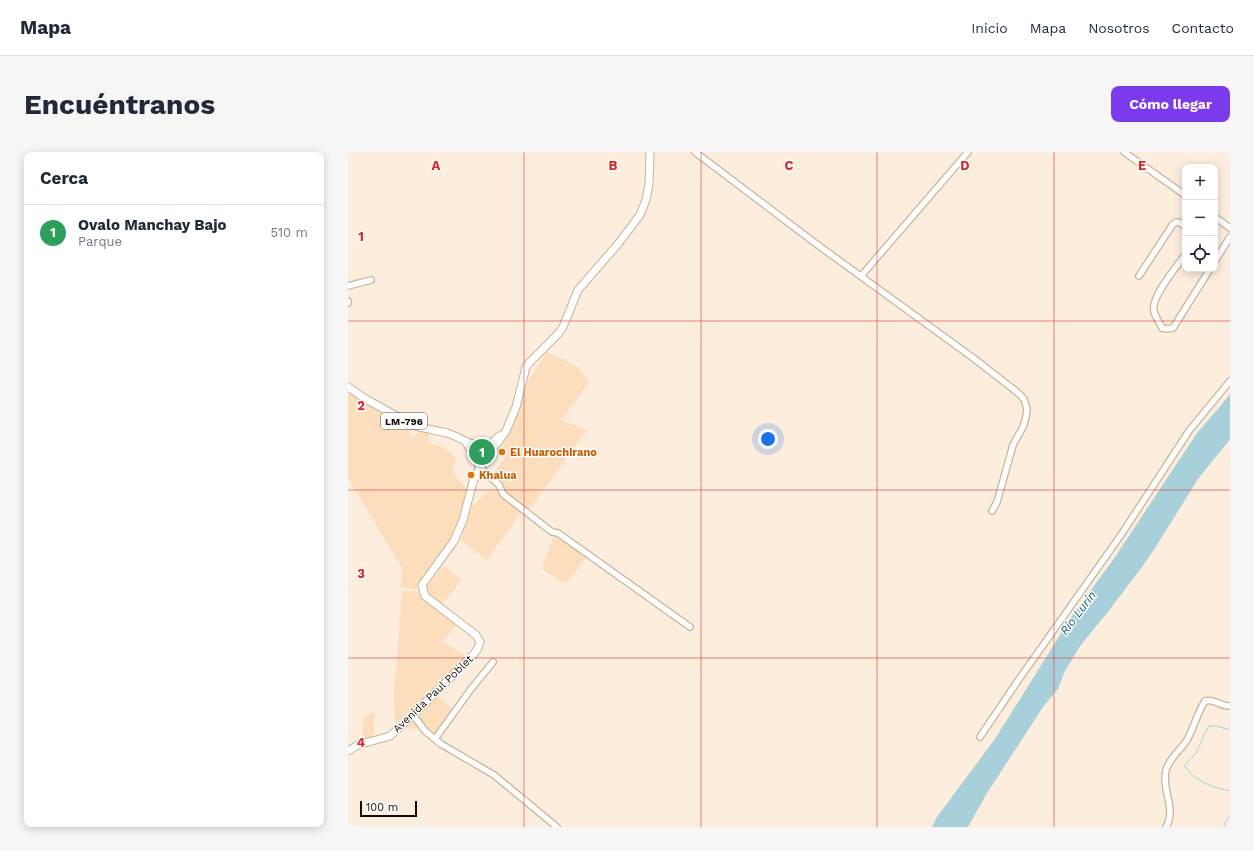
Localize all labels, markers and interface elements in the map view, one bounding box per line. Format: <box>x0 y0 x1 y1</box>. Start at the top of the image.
text: Mapa <box>20 16 71 39</box>
text: Inicio <box>971 20 1008 36</box>
text: Mapa <box>1030 20 1066 36</box>
text: Nosotros <box>1088 20 1150 36</box>
text: Contacto <box>1172 20 1234 36</box>
button: Cómo llegar <box>1111 86 1230 122</box>
text: Encuéntranos <box>24 88 215 121</box>
text: A <box>432 158 441 173</box>
text: B <box>609 158 618 173</box>
text: C <box>785 158 794 173</box>
text: D <box>960 158 970 173</box>
text: E <box>1138 158 1146 173</box>
map controls <box>1182 164 1218 272</box>
button: + <box>1182 164 1218 200</box>
text: Cerca <box>40 168 88 188</box>
button: − <box>1182 200 1218 236</box>
text: Ovalo Manchay Bajo <box>78 216 227 234</box>
text: 1 <box>50 225 56 240</box>
text: 510 m <box>270 225 308 240</box>
text: 1 <box>358 229 364 244</box>
text: Parque <box>78 234 122 249</box>
button: locate <box>1182 236 1218 272</box>
text: 2 <box>357 398 365 413</box>
road number: LM-796 <box>381 413 427 429</box>
your location <box>758 429 778 449</box>
pin: 1 <box>469 437 495 467</box>
place label: El Huarochirano <box>510 446 597 459</box>
marker: El Huarochirano <box>497 447 507 457</box>
place label: Khalua <box>479 469 517 482</box>
marker: Khalua <box>466 470 476 480</box>
text: 3 <box>357 566 365 581</box>
water label: Río Lurín <box>1057 588 1099 638</box>
street label: Avenida Paul Poblet <box>390 652 476 736</box>
text: 4 <box>357 735 366 750</box>
scale bar <box>360 799 417 818</box>
text: 100 m <box>366 801 398 814</box>

